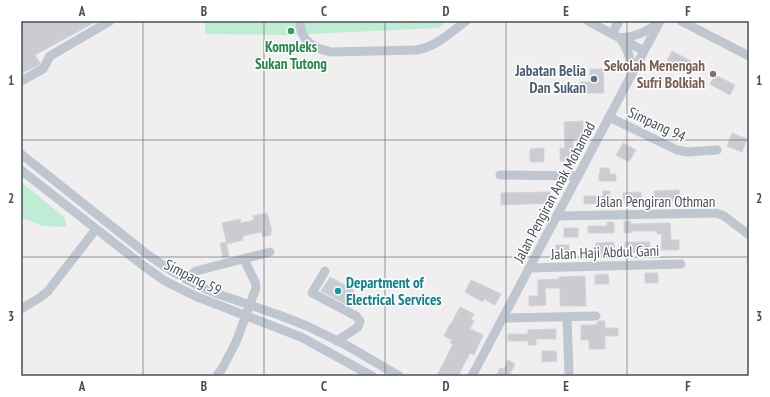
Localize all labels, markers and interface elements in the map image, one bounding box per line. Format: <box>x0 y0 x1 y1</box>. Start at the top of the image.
text: A <box>78 3 86 20</box>
text: B <box>201 3 207 20</box>
text: C <box>321 3 327 20</box>
text: D <box>443 3 450 20</box>
text: E <box>563 3 569 20</box>
text: F <box>685 3 691 20</box>
marker: Kompleks Sukan Tutong <box>286 26 296 36</box>
place label: Kompleks Sukan Tutong <box>255 37 327 73</box>
place label: Sekolah Menengah Sufri Bolkiah <box>604 56 705 92</box>
place label: Jabatan Belia Dan Sukan <box>514 61 586 97</box>
marker: Sekolah Menengah Sufri Bolkiah <box>708 69 718 79</box>
text: 1 <box>8 72 14 89</box>
text: 1 <box>756 72 762 89</box>
marker: Jabatan Belia Dan Sukan <box>589 74 599 84</box>
street label: Simpang 94 <box>625 102 689 146</box>
street label: Jalan Pengiran Anak Mohamad <box>508 118 599 266</box>
text: 2 <box>8 190 14 207</box>
text: 2 <box>756 190 762 207</box>
street label: Jalan Pengiran Othman <box>596 192 715 211</box>
street label: Jalan Haji Abdul Gani <box>549 241 660 263</box>
street label: Simpang 59 <box>161 255 225 299</box>
place label: Department of Electrical Services <box>346 273 442 309</box>
marker: Department of Electrical Services <box>333 286 343 296</box>
text: 3 <box>8 308 14 325</box>
text: 3 <box>756 308 762 325</box>
text: A <box>78 378 86 395</box>
text: B <box>201 378 207 395</box>
text: C <box>321 378 327 395</box>
text: D <box>443 378 450 395</box>
text: E <box>563 378 569 395</box>
text: F <box>685 378 691 395</box>

